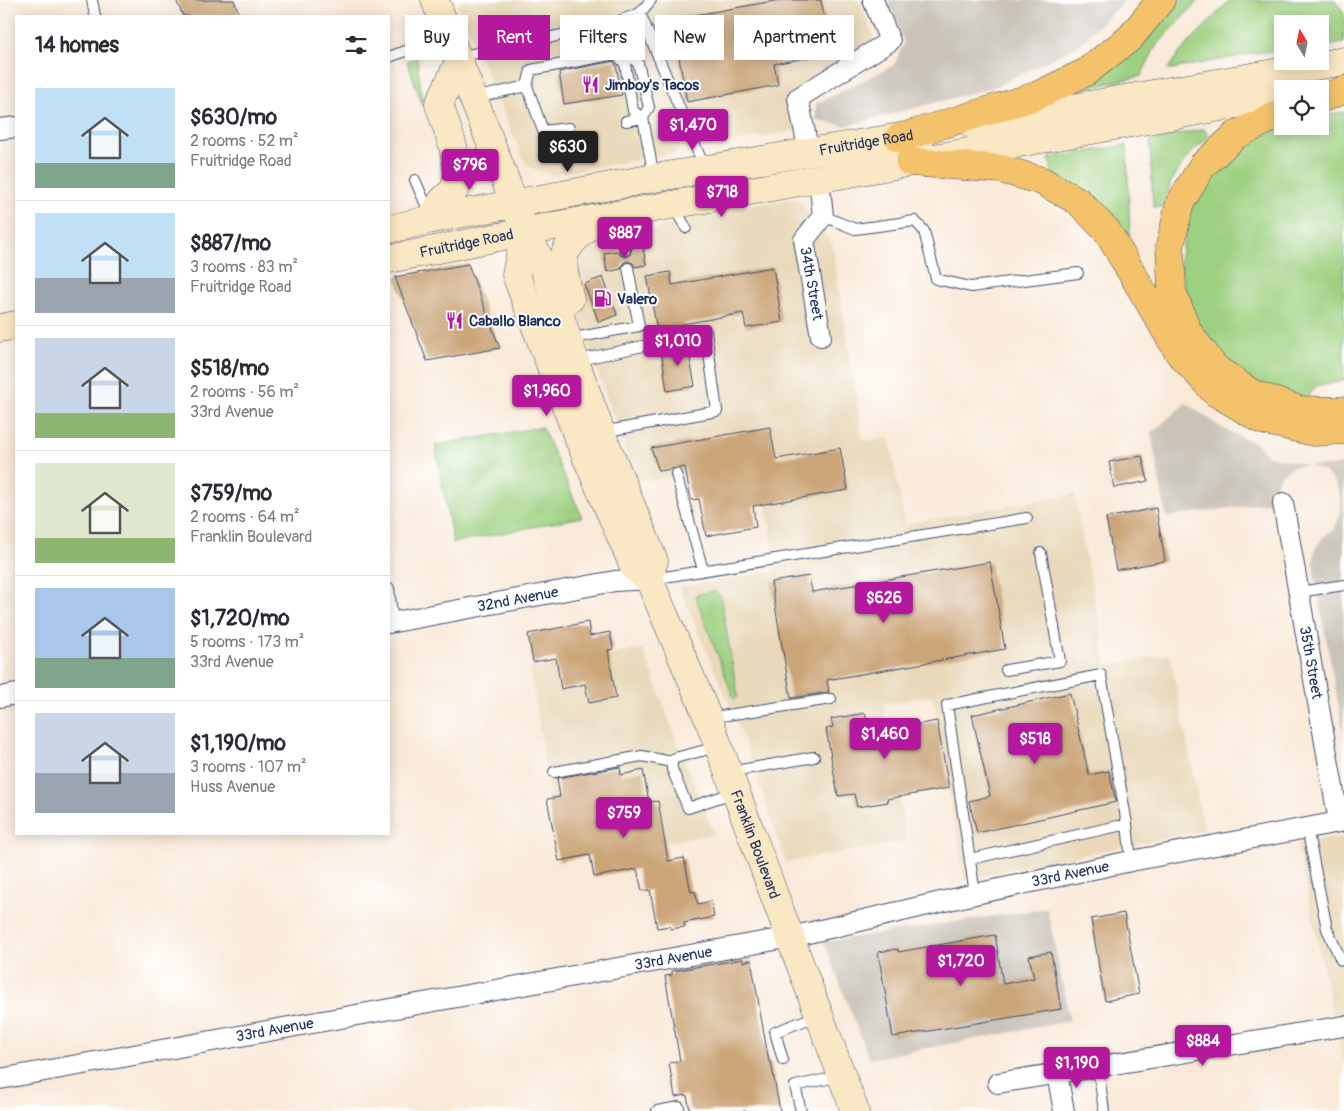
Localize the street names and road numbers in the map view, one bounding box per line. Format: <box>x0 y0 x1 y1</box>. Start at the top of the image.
street label: Fruitridge Road <box>818 126 915 160</box>
street label: Fruitridge Road <box>418 225 515 263</box>
street label: 34th Street <box>795 245 827 323</box>
street label: 32nd Avenue <box>476 583 561 616</box>
street label: 35th Street <box>1295 625 1326 701</box>
street label: Franklin Boulevard <box>726 787 784 902</box>
street label: 33rd Avenue <box>1030 857 1111 892</box>
street label: 33rd Avenue <box>633 942 714 975</box>
street label: 33rd Avenue <box>234 1014 316 1046</box>

